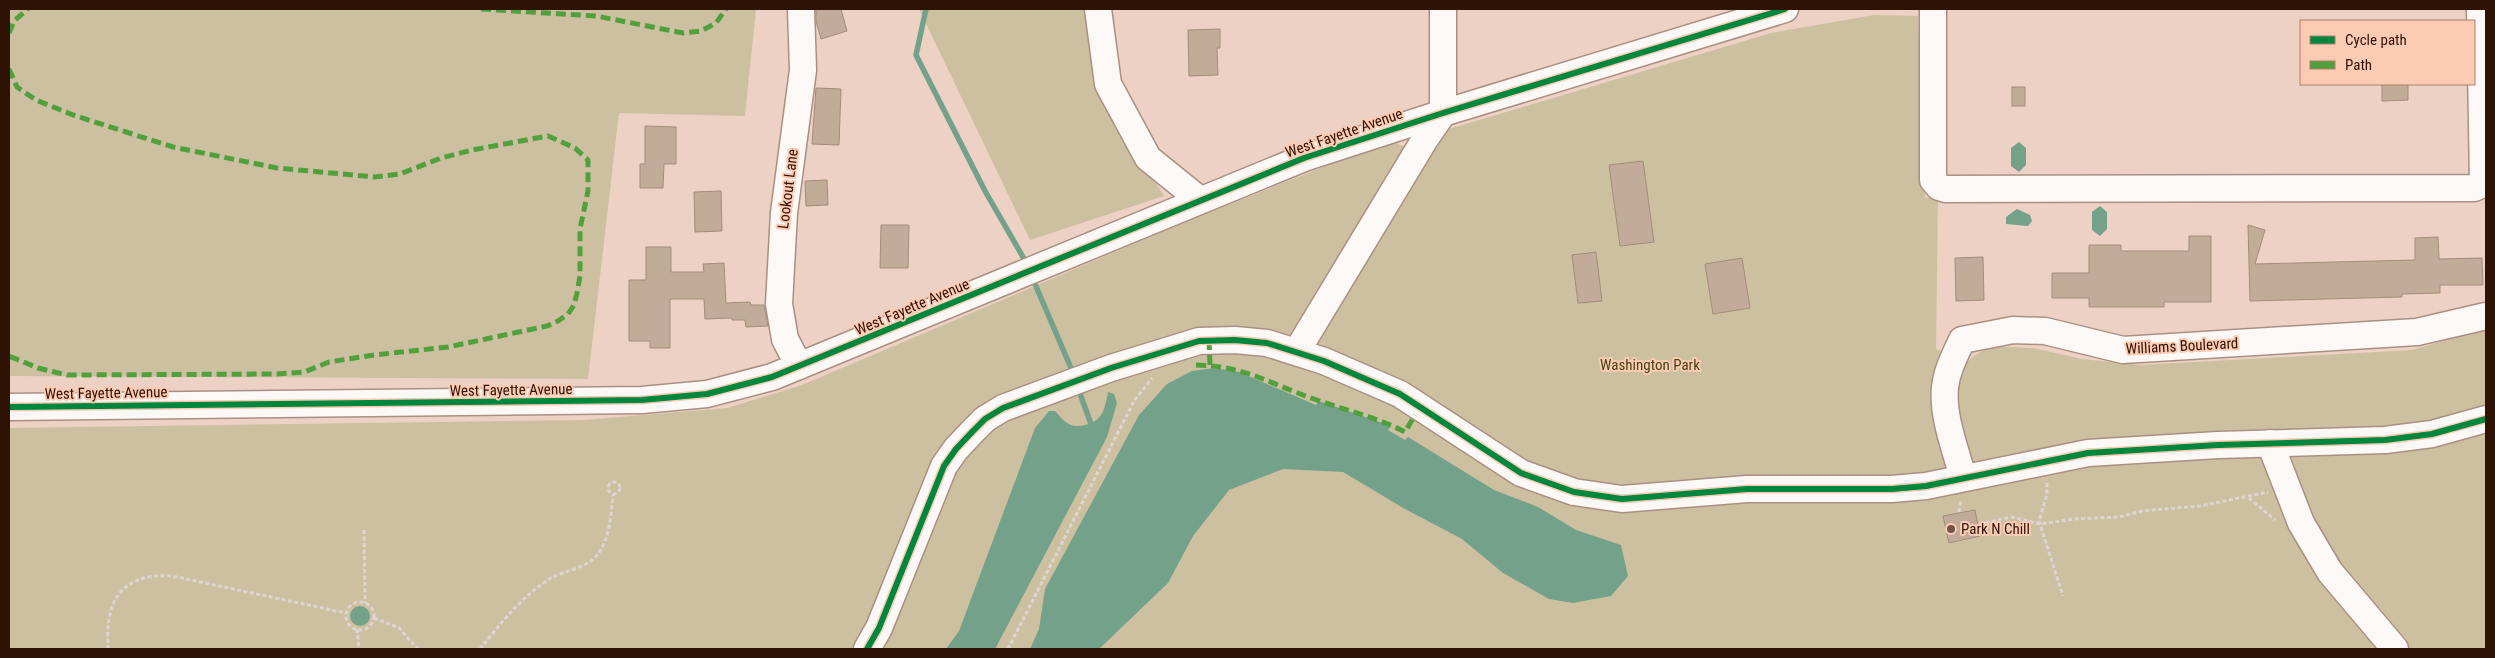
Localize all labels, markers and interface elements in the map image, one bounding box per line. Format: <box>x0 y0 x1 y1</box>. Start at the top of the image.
legend <box>2300 20 2475 85</box>
text: Cycle path <box>2345 31 2407 49</box>
text: Path <box>2345 56 2372 74</box>
street label: West Fayette Avenue <box>1283 105 1405 161</box>
street label: Lookout Lane <box>774 148 802 230</box>
street label: West Fayette Avenue <box>852 275 972 339</box>
street label: Williams Boulevard <box>2125 334 2239 358</box>
park label: Washington Park <box>1600 356 1700 374</box>
street label: West Fayette Avenue <box>449 380 573 400</box>
street label: West Fayette Avenue <box>44 383 168 403</box>
place label: Park N Chill <box>1961 520 2030 538</box>
marker: Park N Chill <box>1945 523 1957 535</box>

